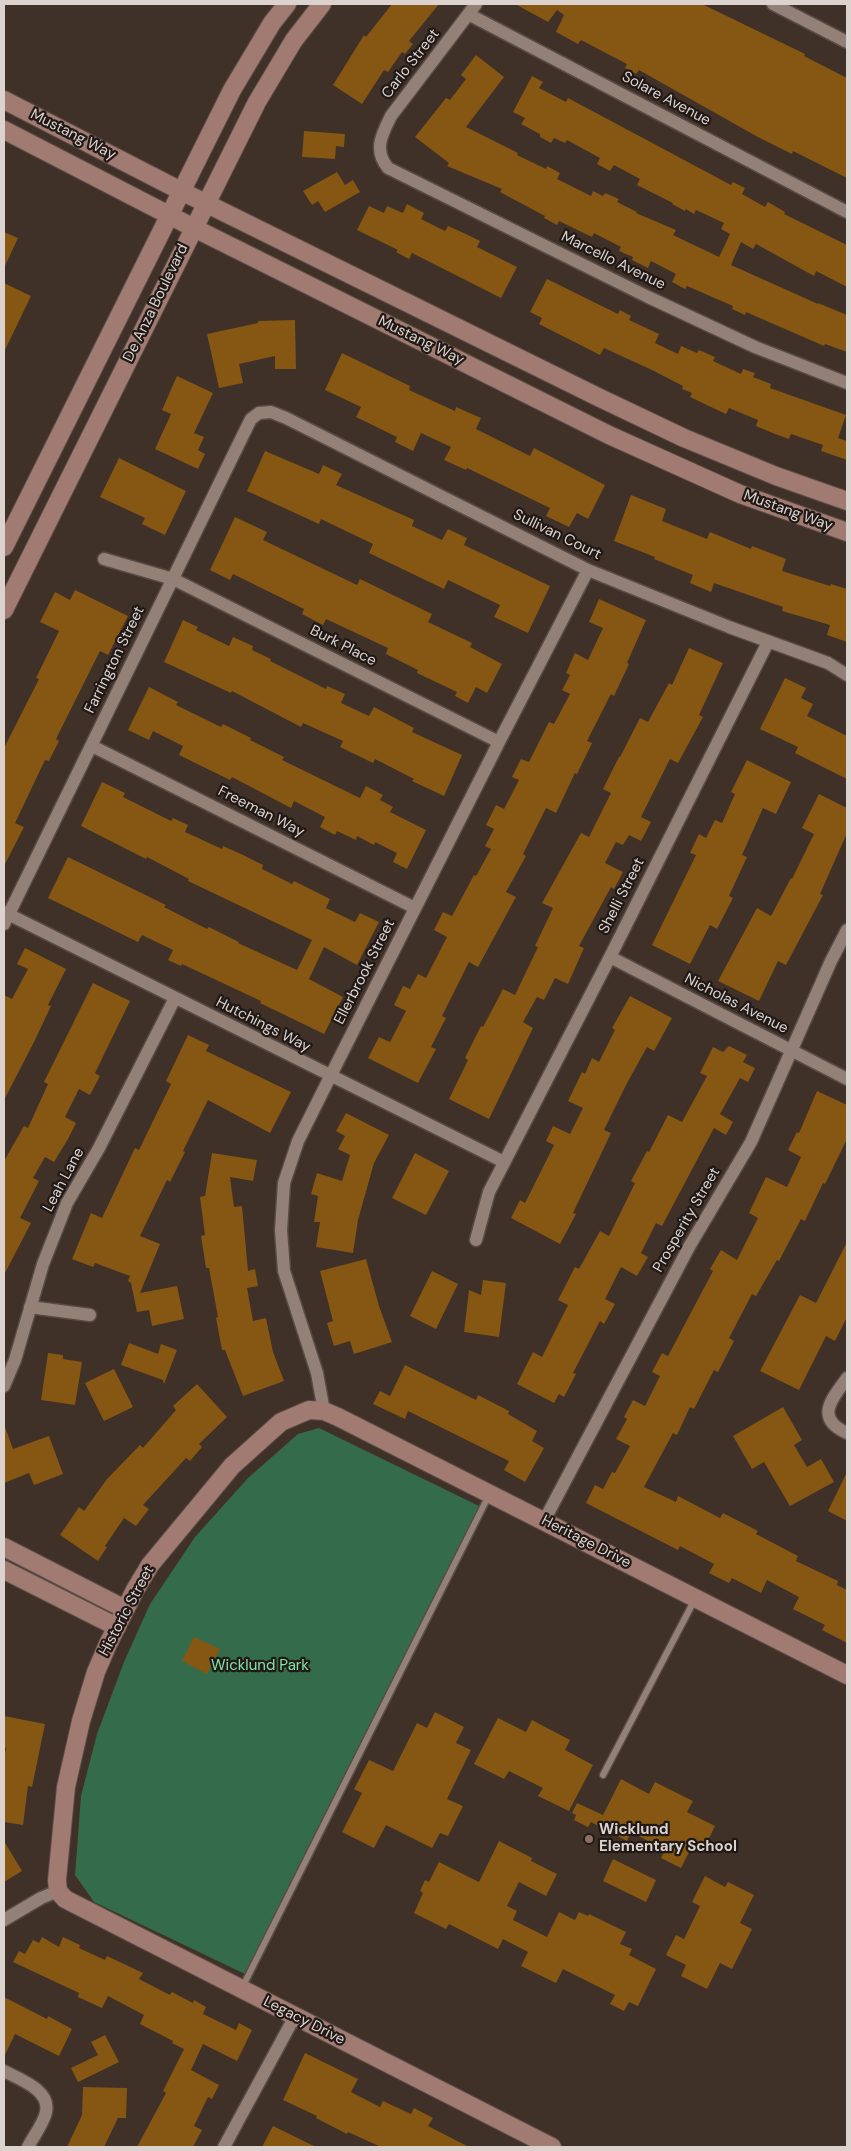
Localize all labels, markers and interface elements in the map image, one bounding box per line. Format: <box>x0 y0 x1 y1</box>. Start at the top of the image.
street label: Carlo Street <box>378 26 444 102</box>
street label: Solare Avenue <box>619 68 713 130</box>
street label: Mustang Way <box>27 106 119 164</box>
street label: Marcello Avenue <box>558 228 668 294</box>
street label: De Anza Boulevard <box>120 241 192 365</box>
street label: Mustang Way <box>375 312 467 370</box>
street label: Mustang Way <box>741 487 835 535</box>
street label: Sullivan Court <box>510 506 604 564</box>
street label: Farrington Street <box>81 603 149 717</box>
street label: Burk Place <box>307 622 379 670</box>
street label: Freeman Way <box>215 783 307 841</box>
street label: Shelli Street <box>595 855 649 937</box>
street label: Ellerbrook Street <box>331 916 399 1028</box>
street label: Nicholas Avenue <box>681 970 791 1038</box>
street label: Hutchings Way <box>213 993 313 1057</box>
street label: Leah Lane <box>40 1145 88 1215</box>
street label: Prosperity Street <box>650 1164 724 1276</box>
street label: Heritage Drive <box>538 1512 634 1572</box>
street label: Historic Street <box>96 1563 158 1659</box>
park label: Wicklund Park <box>211 1657 309 1675</box>
place label: Wicklund Elementary School <box>599 1821 737 1856</box>
marker: Wicklund Elementary School <box>583 1833 595 1845</box>
street label: Legacy Drive <box>260 1993 348 2049</box>

